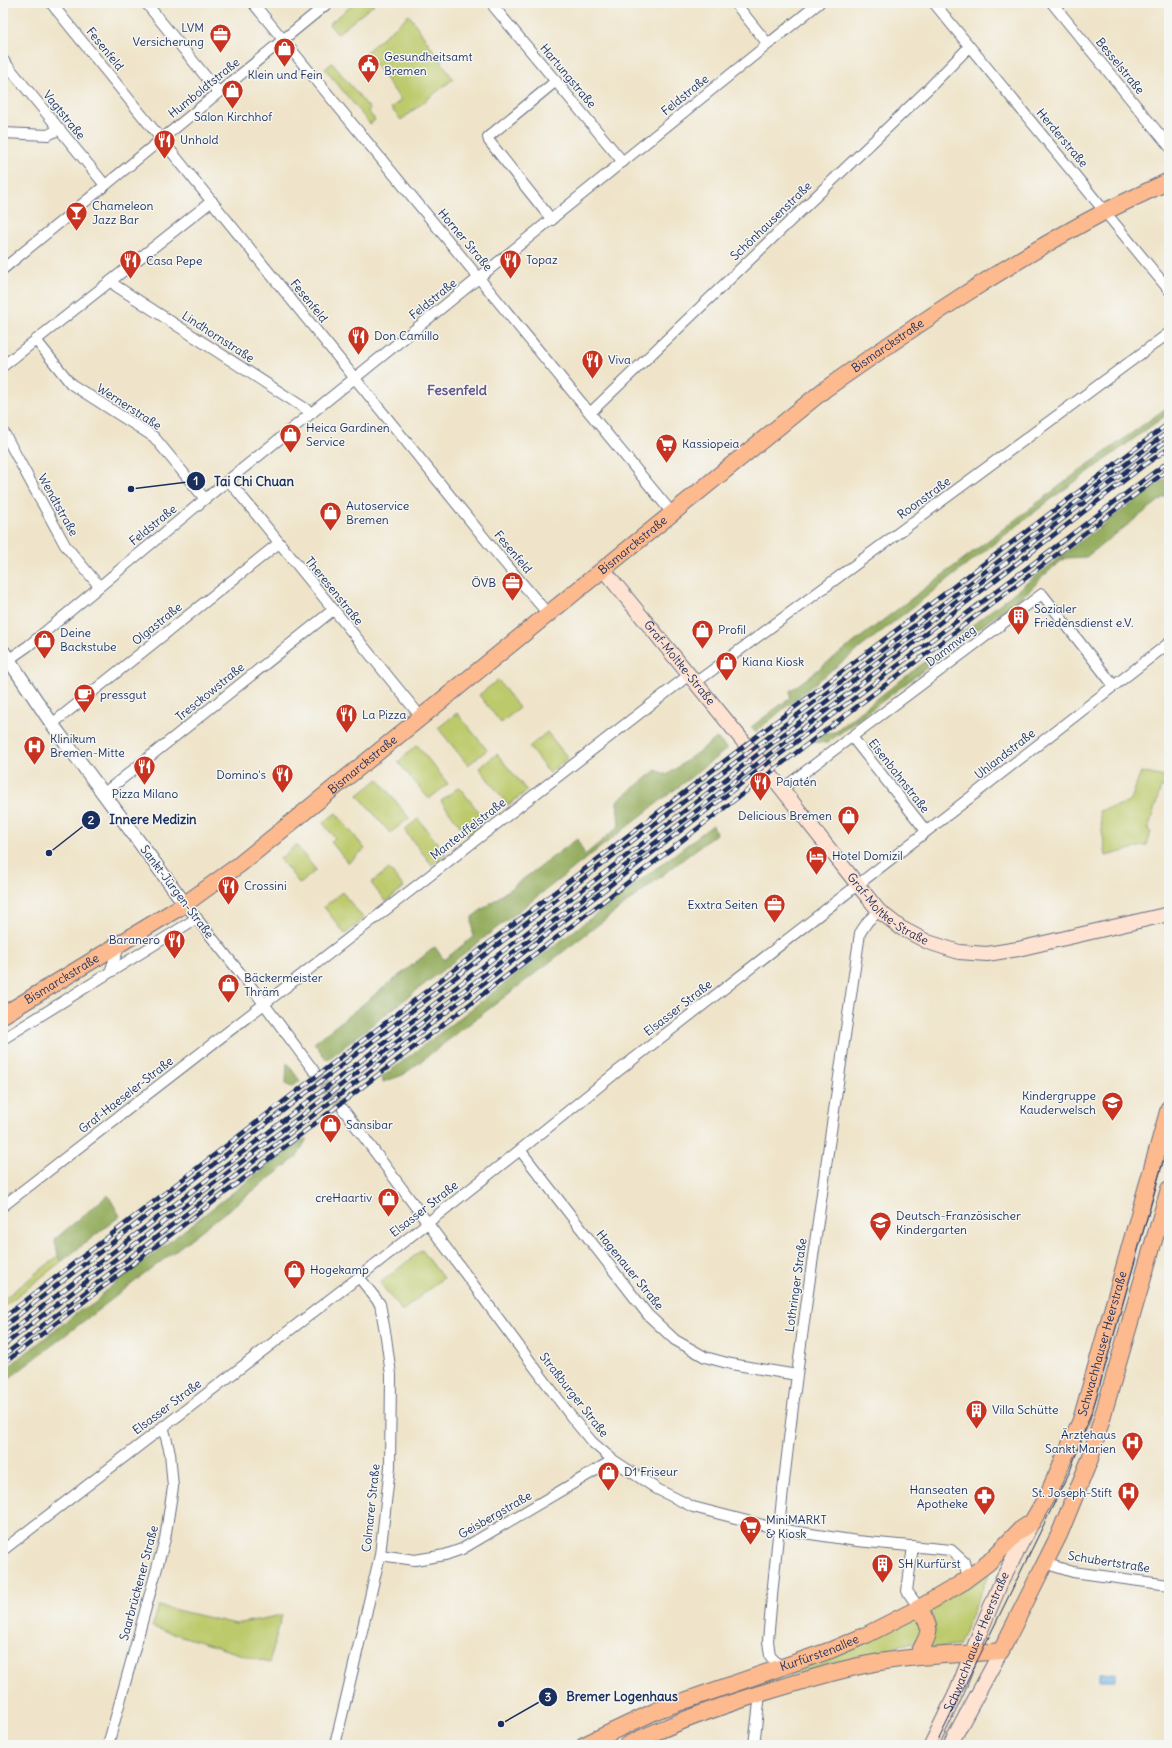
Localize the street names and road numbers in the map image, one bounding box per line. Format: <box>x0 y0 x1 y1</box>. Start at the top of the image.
street label: Fesenfeld <box>83 24 127 73</box>
street label: Besselstraße <box>1093 34 1148 97</box>
street label: Hartungstraße <box>537 41 600 111</box>
street label: Humboldtstraße <box>165 54 242 121</box>
street label: Feldstraße <box>658 71 711 118</box>
street label: Vagtstraße <box>40 87 89 142</box>
street label: Herderstraße <box>1033 105 1091 170</box>
street label: Schönhausenstraße <box>727 178 814 263</box>
street label: Horner Straße <box>435 206 496 274</box>
street label: Feldstraße <box>406 275 459 322</box>
street label: Fesenfeld <box>287 276 331 325</box>
street label: Lindhornstraße <box>179 308 257 365</box>
street label: Bismarckstraße <box>848 315 927 375</box>
street label: Wernerstraße <box>94 380 164 433</box>
street label: Wendtstraße <box>35 471 82 539</box>
street label: Roonstraße <box>894 473 953 522</box>
street label: Feldstraße <box>126 501 179 548</box>
street label: Bismarckstraße <box>595 512 670 577</box>
street label: Fesenfeld <box>491 527 536 576</box>
street label: Theresenstraße <box>302 553 367 628</box>
street label: Olgastraße <box>129 599 185 648</box>
street label: Graf-Moltke-Straße <box>641 617 719 708</box>
street label: Dammweg <box>923 622 979 669</box>
street label: Tresckowstraße <box>172 659 247 724</box>
street label: Uhlandstraße <box>971 725 1038 782</box>
street label: Bismarckstraße <box>325 732 400 797</box>
street label: Eisenbahnstraße <box>866 736 933 816</box>
street label: Manteuffelstraße <box>427 795 508 863</box>
street label: Sankt-Jürgen-Straße <box>137 842 217 941</box>
street label: Graf-Moltke-Straße <box>844 870 931 948</box>
street label: Bismarckstraße <box>22 950 102 1007</box>
street label: Elsasser Straße <box>641 976 715 1039</box>
street label: Graf-Haeseler-Straße <box>75 1053 176 1136</box>
street label: Elsasser Straße <box>387 1177 461 1240</box>
street label: Hagenauer Straße <box>594 1227 667 1313</box>
street label: Lothringer Straße <box>781 1237 810 1333</box>
street label: Schwachhauser Heerstraße <box>1074 1269 1130 1418</box>
street label: Straßburger Straße <box>537 1349 612 1440</box>
street label: Elsasser Straße <box>129 1376 204 1437</box>
street label: Colmarer Straße <box>358 1463 383 1553</box>
street label: Geisbergstraße <box>456 1488 534 1542</box>
street label: Saarbrückener Straße <box>116 1524 161 1642</box>
street label: Schubertstraße <box>1067 1548 1151 1575</box>
street label: Schwachhauser Heerstraße <box>940 1569 1012 1714</box>
street label: Kurfürstenallee <box>778 1631 861 1674</box>

